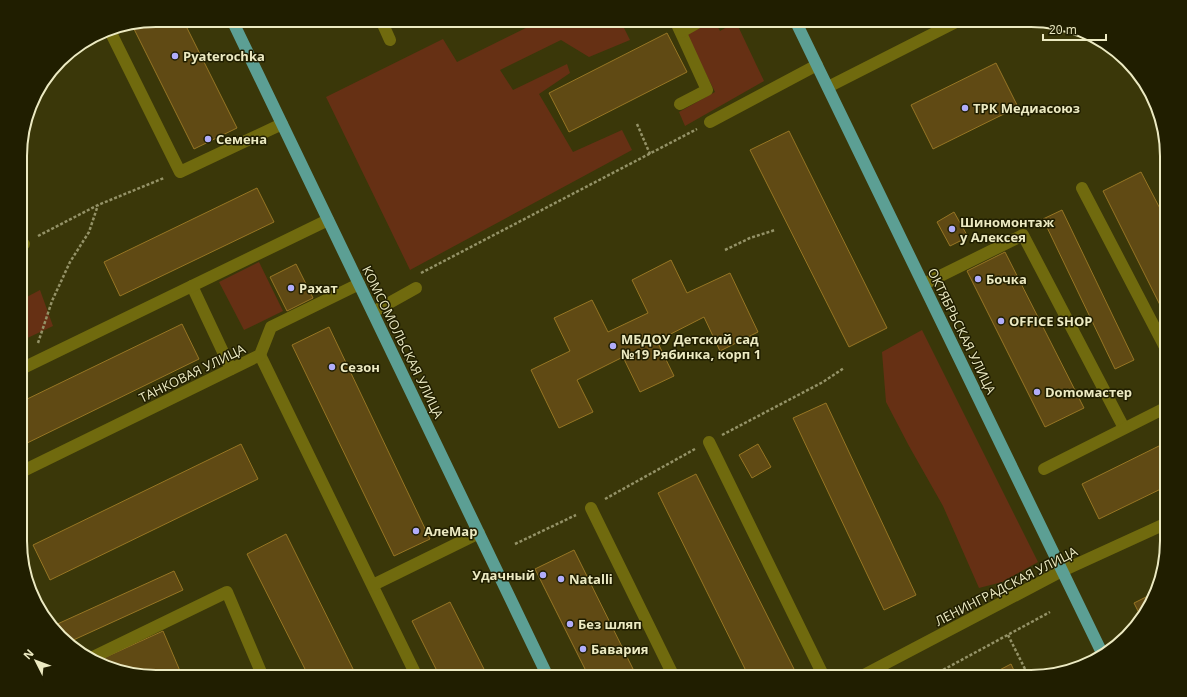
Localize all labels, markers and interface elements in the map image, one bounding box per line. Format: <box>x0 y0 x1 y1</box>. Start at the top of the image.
scale bar <box>1043 16 1106 42</box>
text: 20 m <box>1049 21 1077 38</box>
place label: Pyaterochka <box>183 47 265 65</box>
marker: Pyaterochka <box>170 51 180 61</box>
place label: ТРК Медиасоюз <box>973 99 1080 117</box>
marker: ТРК Медиасоюз <box>960 103 970 113</box>
place label: Семена <box>216 130 267 148</box>
marker: Семена <box>203 134 213 144</box>
place label: Шиномонтаж у Алексея <box>960 213 1055 246</box>
marker: Шиномонтаж у Алексея <box>947 224 957 234</box>
street label: КОМСОМОЛЬСКАЯ УЛИЦА <box>358 263 448 422</box>
street label: ОКТЯБРЬСКАЯ УЛИЦА <box>924 265 1001 398</box>
place label: Бочка <box>986 270 1027 288</box>
marker: Бочка <box>973 274 983 284</box>
place label: Рахат <box>299 279 338 297</box>
marker: Рахат <box>286 283 296 293</box>
place label: OFFICE SHOP <box>1009 312 1092 330</box>
marker: OFFICE SHOP <box>996 316 1006 326</box>
place label: МБДОУ Детский сад №19 Рябинка, корп 1 <box>621 330 761 363</box>
street label: ТАНКОВАЯ УЛИЦА <box>136 339 249 407</box>
marker: МБДОУ Детский сад №19 Рябинка, корп 1 <box>608 341 618 351</box>
place label: Сезон <box>340 358 380 376</box>
marker: Сезон <box>327 362 337 372</box>
place label: Domoмастер <box>1045 383 1132 401</box>
marker: Domoмастер <box>1032 387 1042 397</box>
place label: АлеМар <box>424 522 477 540</box>
marker: АлеМар <box>411 526 421 536</box>
street label: ЛЕНИНГРАДСКАЯ УЛИЦА <box>932 542 1081 630</box>
place label: Удачный <box>472 566 535 584</box>
marker: Удачный <box>538 570 548 580</box>
place label: Natalli <box>569 570 613 588</box>
marker: Natalli <box>556 574 566 584</box>
place label: Без шляп <box>578 615 642 633</box>
marker: Без шляп <box>565 619 575 629</box>
place label: Бавария <box>591 640 648 658</box>
north arrow <box>16 641 56 681</box>
marker: Бавария <box>578 644 588 654</box>
text: N <box>20 646 37 662</box>

